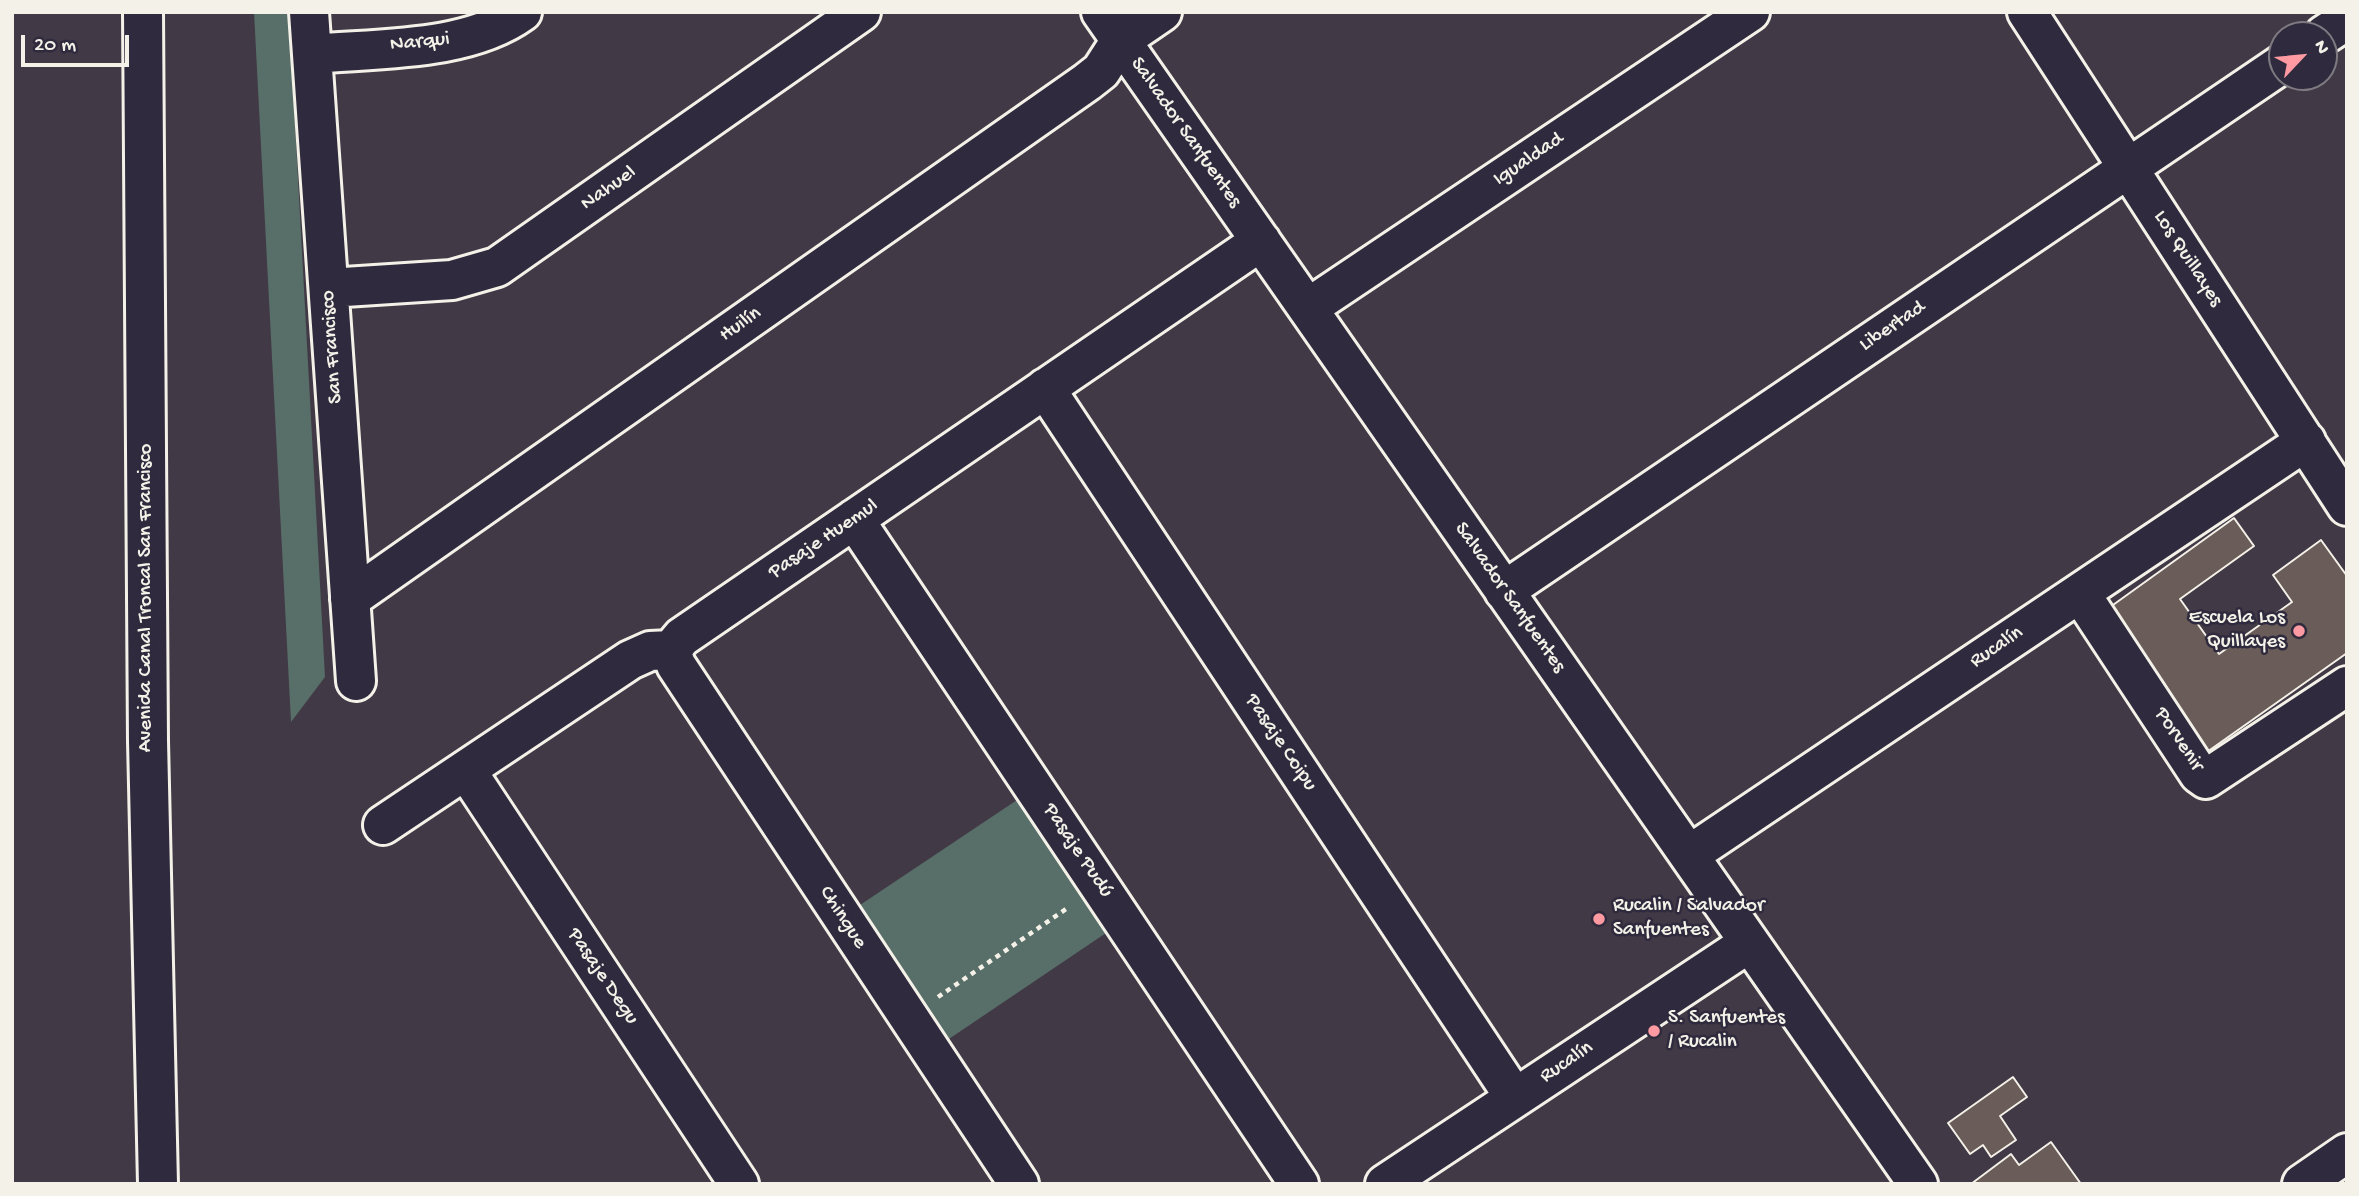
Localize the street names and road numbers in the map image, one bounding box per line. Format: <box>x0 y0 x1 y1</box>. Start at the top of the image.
street label: Narqui <box>389 27 451 59</box>
street label: Salvador Sanfuentes <box>1124 53 1246 213</box>
street label: Igualdad <box>1489 127 1569 193</box>
street label: Nahuel <box>576 161 642 217</box>
street label: Los Quillayes <box>2147 206 2227 312</box>
street label: San Francisco <box>316 289 350 405</box>
street label: Libertad <box>1855 296 1931 358</box>
street label: Huilín <box>715 302 767 348</box>
street label: Avenida Canal Troncal San Francisco <box>134 444 160 752</box>
street label: Pasaje Huemul <box>764 494 884 586</box>
street label: Salvador Sanfuentes <box>1448 518 1570 678</box>
street label: Rucalín <box>1966 621 2028 675</box>
street label: Pasaje Coipu <box>1238 690 1322 796</box>
street label: Porvenir <box>2147 703 2209 777</box>
street label: Pasaje Pudú <box>1036 799 1118 903</box>
street label: Chingue <box>812 882 872 954</box>
street label: Pasaje Degu <box>561 924 643 1030</box>
street label: Rucalín <box>1536 1036 1598 1090</box>

